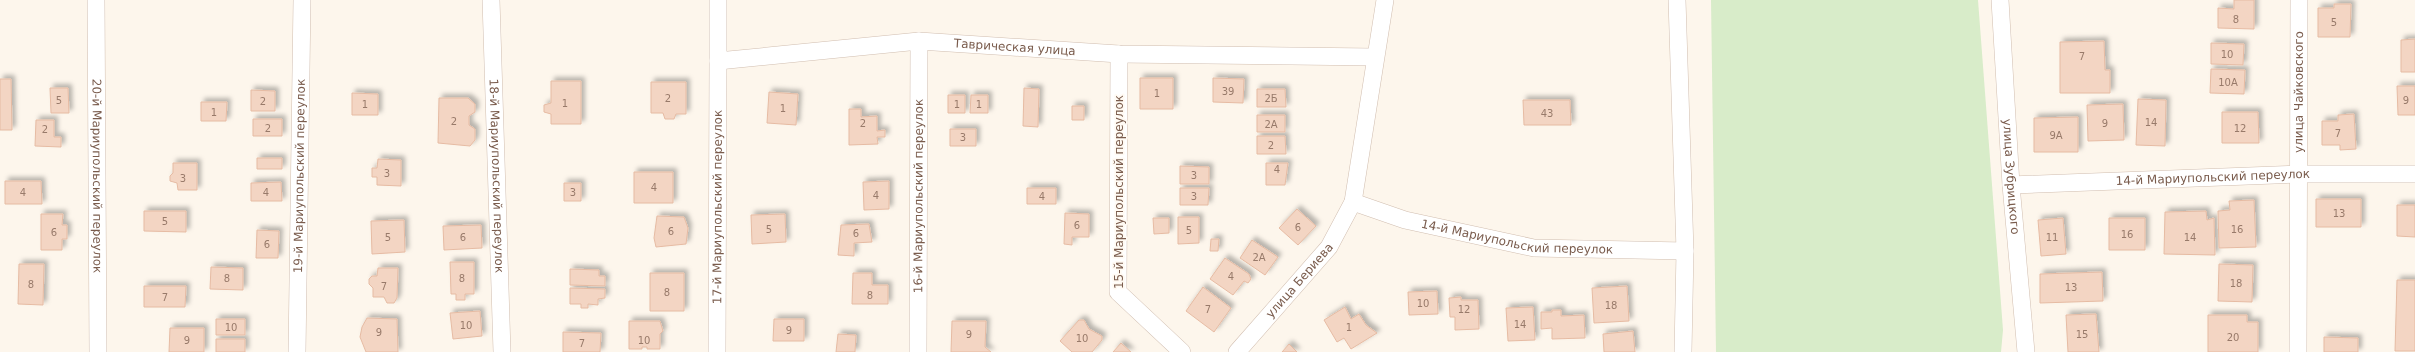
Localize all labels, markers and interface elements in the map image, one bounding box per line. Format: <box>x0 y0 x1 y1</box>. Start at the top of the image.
house number: 8 <box>2233 14 2239 25</box>
house number: 5 <box>2331 17 2337 28</box>
street label: улица Чайковского <box>2292 31 2306 153</box>
street label: Таврическая улица <box>952 36 1076 58</box>
house number: 10 <box>2221 49 2233 60</box>
house number: 7 <box>2079 51 2085 62</box>
house number: 10А <box>2218 77 2238 88</box>
street label: 20-й Мариупольский переулок <box>89 79 105 273</box>
street label: 19-й Мариупольский переулок <box>291 79 308 273</box>
street label: 18-й Мариупольский переулок <box>486 79 507 273</box>
house number: 39 <box>1222 86 1234 97</box>
house number: 1 <box>1154 88 1160 99</box>
house number: 2 <box>665 93 671 104</box>
house number: 2Б <box>1264 93 1278 104</box>
house number: 5 <box>56 95 62 106</box>
street label: 15-й Мариупольский переулок <box>1112 95 1126 289</box>
house number: 9 <box>2403 95 2409 106</box>
house number: 2 <box>260 96 266 107</box>
house number: 1 <box>562 98 568 109</box>
house number: 1 <box>362 99 368 110</box>
street label: 16-й Мариупольский переулок <box>911 99 926 293</box>
house number: 1 <box>954 99 960 110</box>
house number: 1 <box>976 99 982 110</box>
house number: 1 <box>780 103 786 114</box>
house number: 1 <box>211 107 217 118</box>
house number: 43 <box>1541 108 1553 119</box>
street label: 17-й Мариупольский переулок <box>710 110 725 304</box>
house number: 2 <box>451 116 457 127</box>
house number: 14 <box>2145 117 2157 128</box>
house number: 2 <box>860 118 866 129</box>
street label: улица Зубрицкого <box>2000 118 2022 235</box>
house number: 9 <box>2102 118 2108 129</box>
house number: 2А <box>1264 119 1278 130</box>
house number: 2 <box>265 123 271 134</box>
house number: 12 <box>2234 123 2246 134</box>
house number: 2 <box>42 124 48 135</box>
house number: 7 <box>2335 128 2341 139</box>
house number: 9А <box>2049 130 2063 141</box>
house number: 3 <box>960 132 966 143</box>
house number: 2 <box>1268 140 1274 151</box>
house number: 4 <box>1274 164 1280 175</box>
street label: 14-й Мариупольский переулок <box>2115 167 2310 188</box>
house number: 3 <box>384 168 390 179</box>
house number: 3 <box>1191 170 1197 181</box>
house number: 3 <box>180 173 186 184</box>
house number: 4 <box>651 182 657 193</box>
house number: 4 <box>20 187 26 198</box>
house number: 4 <box>263 187 269 198</box>
house number: 3 <box>570 187 576 198</box>
house number: 4 <box>873 190 879 201</box>
house number: 4 <box>1039 191 1045 202</box>
house number: 3 <box>1191 191 1197 202</box>
house number: 13 <box>2333 208 2345 219</box>
house number: 5 <box>162 216 168 227</box>
street label: 14-й Мариупольский переулок <box>1420 217 1613 257</box>
house number: 6 <box>1074 220 1080 231</box>
house number: 6 <box>1295 222 1301 233</box>
house number: 5 <box>766 224 772 235</box>
house number: 16 <box>2231 224 2243 235</box>
house number: 5 <box>1186 225 1192 236</box>
house number: 6 <box>668 226 674 237</box>
house number: 6 <box>51 227 57 238</box>
house number: 6 <box>853 228 859 239</box>
house number: 16 <box>2121 229 2133 240</box>
house number: 5 <box>385 232 391 243</box>
house number: 6 <box>460 232 466 243</box>
house number: 11 <box>2046 232 2058 243</box>
house number: 14 <box>2184 232 2196 243</box>
house number: 6 <box>264 239 270 250</box>
street label: улица Бериева <box>1263 240 1336 321</box>
house number: 2А <box>1252 252 1266 263</box>
house number: 4 <box>1228 271 1234 282</box>
house number: 8 <box>224 273 230 284</box>
house number: 8 <box>459 273 465 284</box>
house number: 18 <box>2230 278 2242 289</box>
house number: 8 <box>28 279 34 290</box>
house number: 7 <box>381 281 387 292</box>
house number: 13 <box>2065 282 2077 293</box>
house number: 8 <box>664 287 670 298</box>
house number: 8 <box>867 290 873 301</box>
house number: 7 <box>162 292 168 303</box>
house number: 10 <box>1417 298 1429 309</box>
house number: 18 <box>1605 300 1617 311</box>
house number: 7 <box>1205 304 1211 315</box>
house number: 12 <box>1458 304 1470 315</box>
house number: 14 <box>1514 319 1526 330</box>
house number: 10 <box>460 320 472 331</box>
house number: 10 <box>225 322 237 333</box>
house number: 1 <box>1346 322 1352 333</box>
house number: 9 <box>786 325 792 336</box>
house number: 9 <box>376 327 382 338</box>
house number: 9 <box>966 329 972 340</box>
house number: 15 <box>2076 329 2088 340</box>
house number: 20 <box>2227 332 2239 343</box>
house number: 10 <box>1076 333 1088 344</box>
house number: 9 <box>184 335 190 346</box>
house number: 10 <box>638 335 650 346</box>
house number: 7 <box>579 338 585 349</box>

